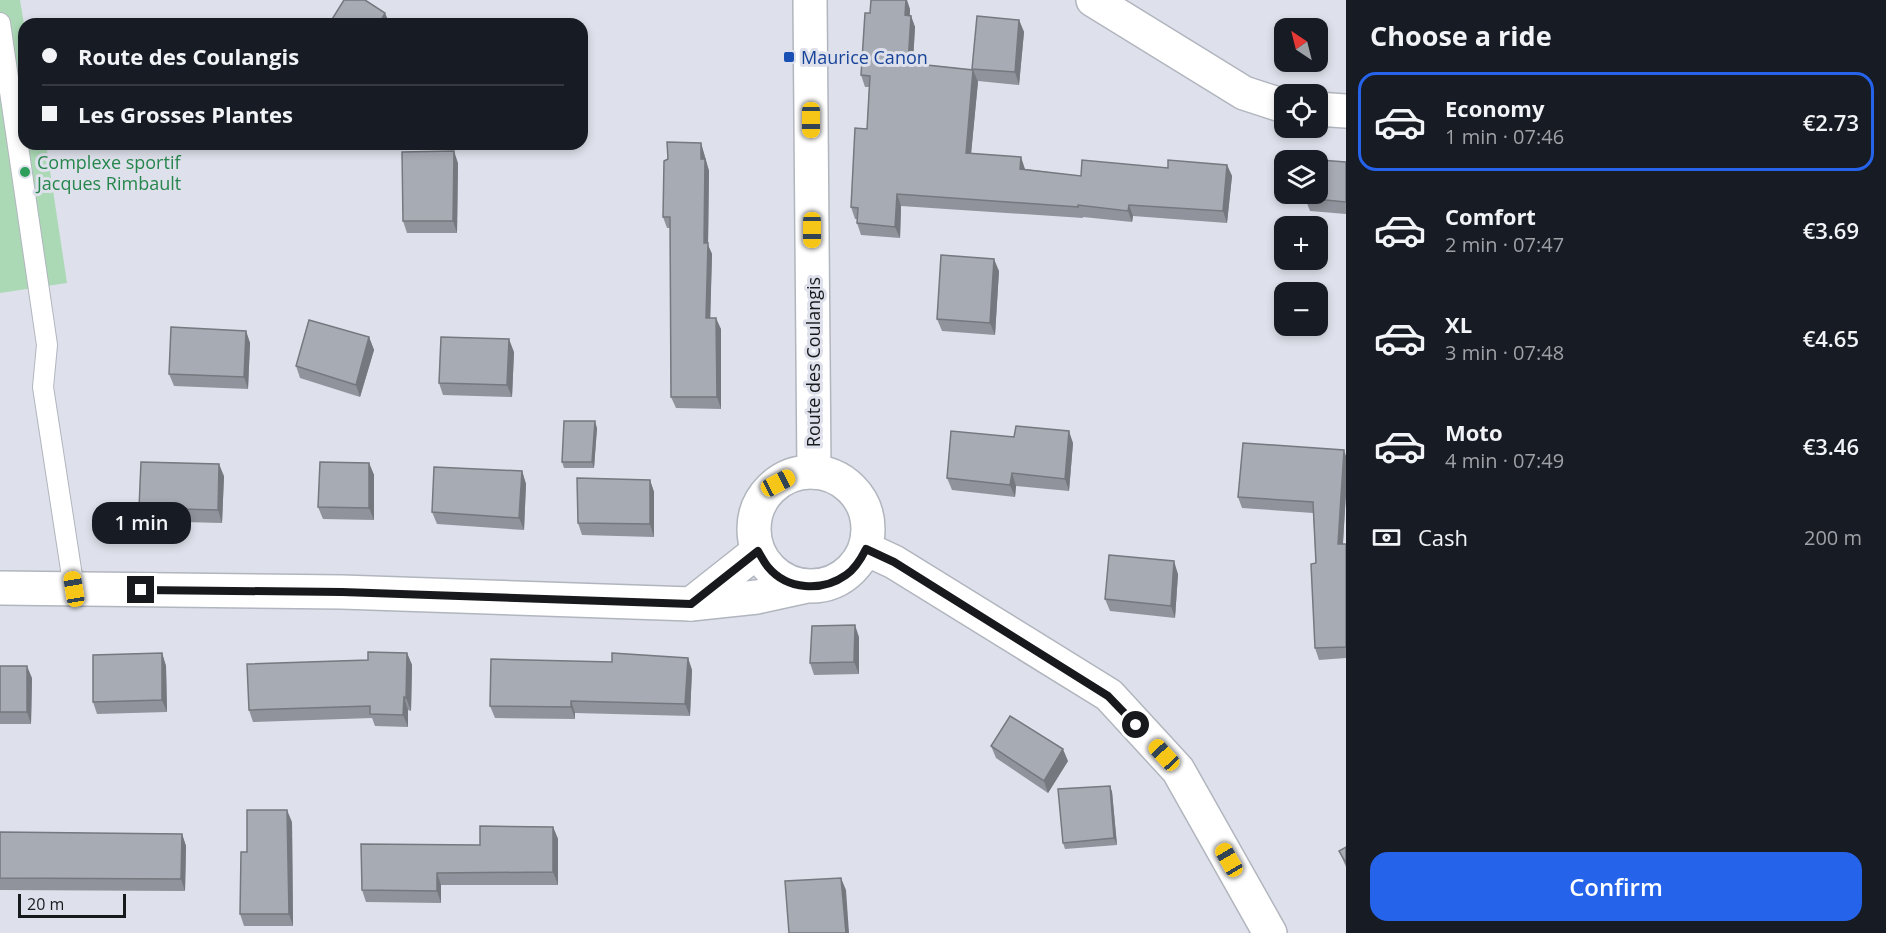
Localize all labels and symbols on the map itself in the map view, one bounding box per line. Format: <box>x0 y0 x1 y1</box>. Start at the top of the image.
north arrow <box>1274 18 1328 72</box>
place label: Maurice Canon <box>801 45 928 69</box>
marker: Maurice Canon <box>782 50 796 64</box>
car <box>802 102 820 138</box>
place label: Complexe sportif Jacques Rimbault <box>35 150 181 195</box>
marker: Complexe sportif Jacques Rimbault <box>18 165 32 179</box>
car <box>803 212 821 248</box>
street label: Route des Coulangis <box>801 277 825 447</box>
car <box>758 467 798 499</box>
callout: 1 min <box>92 503 190 545</box>
car <box>62 570 86 608</box>
route end <box>127 576 154 603</box>
route start <box>1122 711 1149 738</box>
car <box>1145 736 1183 774</box>
car <box>1212 840 1246 880</box>
scale bar <box>18 891 126 918</box>

